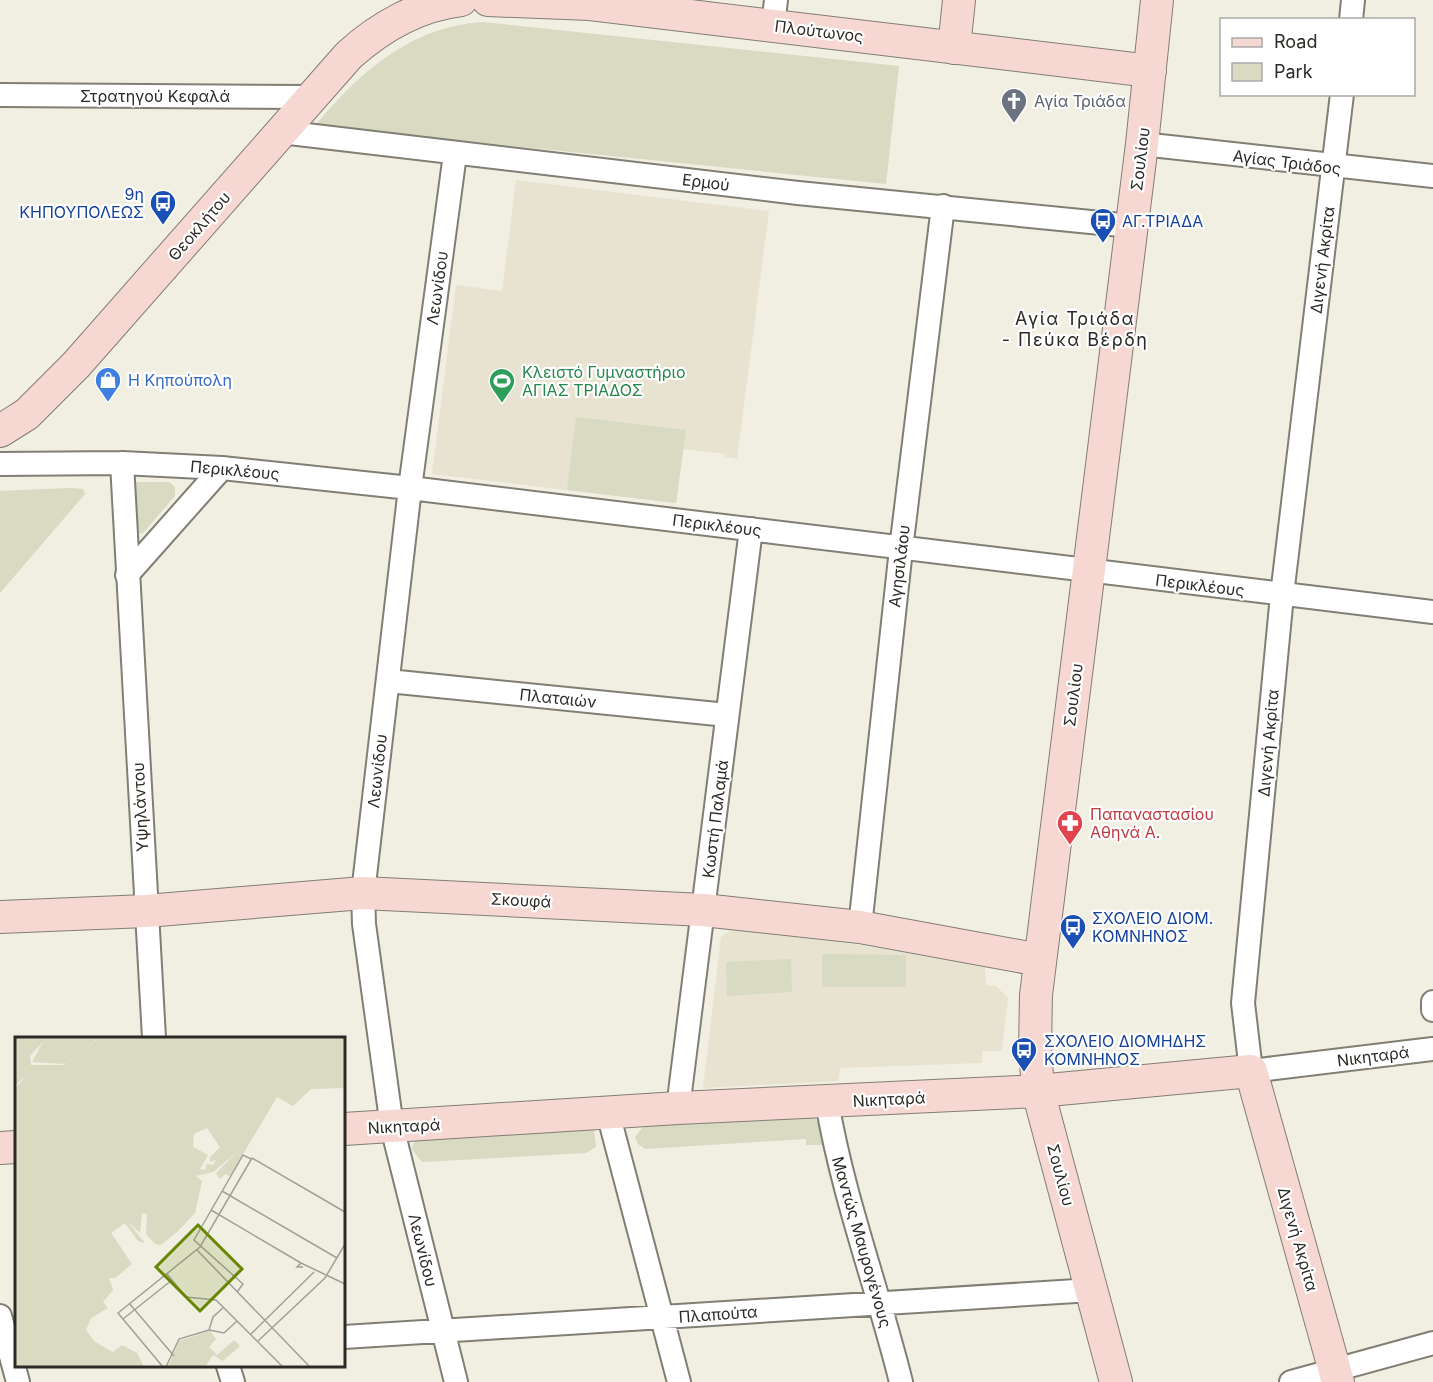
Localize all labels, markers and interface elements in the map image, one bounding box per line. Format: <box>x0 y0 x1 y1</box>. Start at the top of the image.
street label: Πλούτωνος <box>773 16 865 46</box>
legend <box>1220 18 1415 96</box>
text: Road <box>1274 31 1317 52</box>
text: Park <box>1274 61 1313 82</box>
street label: Στρατηγού Κεφαλά <box>80 86 230 106</box>
church icon: Αγία Τριάδα <box>999 86 1029 124</box>
place label: Αγία Τριάδα <box>1034 91 1126 111</box>
street label: Σουλίου <box>1126 126 1154 192</box>
street label: Αγίας Τριάδος <box>1232 145 1342 179</box>
street label: Ερμού <box>681 169 731 195</box>
place label: 9η ΚΗΠΟΥΠΟΛΕΩΣ <box>19 184 144 222</box>
street label: Θεοκλήτου <box>164 187 234 265</box>
bus stop icon: 9η ΚΗΠΟΥΠΟΛΕΩΣ <box>148 188 178 226</box>
street label: Διγενή Ακρίτα <box>1306 205 1338 315</box>
bus stop icon: ΑΓ.ΤΡΙΑΔΑ <box>1088 206 1118 244</box>
place label: ΑΓ.ΤΡΙΑΔΑ <box>1122 211 1203 231</box>
street label: Λεωνίδου <box>422 250 452 326</box>
district label: Αγία Τριάδα - Πεύκα Βέρδη <box>1002 308 1148 350</box>
place label: Κλειστό Γυμναστήριο ΑΓΙΑΣ ΤΡΙΑΔΟΣ <box>522 362 686 400</box>
shop icon: Η Κηπούπολη <box>93 365 123 403</box>
sports icon: Κλειστό Γυμναστήριο ΑΓΙΑΣ ΤΡΙΑΔΟΣ <box>487 366 517 404</box>
place label: Η Κηπούπολη <box>128 370 232 390</box>
street label: Περικλέους <box>190 456 280 484</box>
street label: Περικλέους <box>671 510 763 540</box>
street label: Αγησιλάου <box>884 524 914 608</box>
street label: Περικλέους <box>1154 570 1246 600</box>
street label: Σουλίου <box>1059 662 1087 728</box>
street label: Πλαταιών <box>519 684 597 712</box>
street label: Διγενή Ακρίτα <box>1253 688 1283 798</box>
street label: Λεωνίδου <box>363 733 391 809</box>
street label: Κωστή Παλαμά <box>698 759 732 879</box>
street label: Υψηλάντου <box>128 762 152 852</box>
place label: Παπαναστασίου Αθηνά Α. <box>1090 804 1214 842</box>
pharmacy icon: Παπαναστασίου Αθηνά Α. <box>1055 808 1085 846</box>
street label: Σκουφά <box>490 888 552 912</box>
place label: ΣΧΟΛΕΙΟ ΔΙΟΜ. ΚΟΜΝΗΝΟΣ <box>1092 908 1213 946</box>
bus stop icon: ΣΧΟΛΕΙΟ ΔΙΟΜ. ΚΟΜΝΗΝΟΣ <box>1058 912 1088 950</box>
place label: ΣΧΟΛΕΙΟ ΔΙΟΜΗΔΗΣ ΚΟΜΝΗΝΟΣ <box>1044 1031 1206 1069</box>
bus stop icon: ΣΧΟΛΕΙΟ ΔΙΟΜΗΔΗΣ ΚΟΜΝΗΝΟΣ <box>1009 1035 1039 1073</box>
inset map <box>15 1037 345 1367</box>
street label: Νικηταρά <box>1336 1042 1410 1070</box>
street label: Νικηταρά <box>852 1087 926 1111</box>
street label: Νικηταρά <box>367 1114 441 1138</box>
street label: Σουλίου <box>1043 1142 1079 1208</box>
street label: Μαντώς Μαυρογένους <box>828 1154 896 1330</box>
street label: Διγενή Ακρίτα <box>1274 1184 1322 1294</box>
street label: Λεωνίδου <box>404 1211 442 1289</box>
street label: Πλαπούτα <box>678 1301 758 1327</box>

